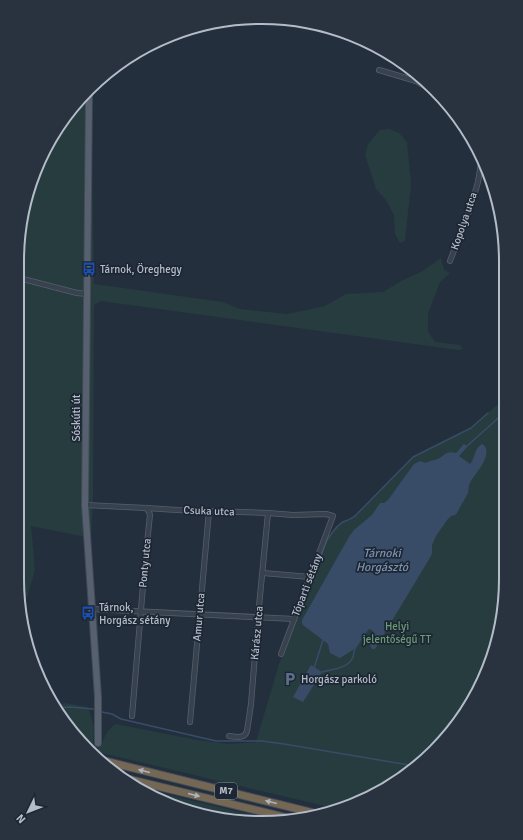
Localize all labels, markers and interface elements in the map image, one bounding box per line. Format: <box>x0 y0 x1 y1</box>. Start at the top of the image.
street label: Kopolya utca <box>448 190 480 252</box>
bus stop icon: Tárnok, Öreghegy <box>81 261 97 277</box>
place label: Tárnok, Öreghegy <box>100 262 183 276</box>
street label: Sóskúti út <box>70 394 83 442</box>
street label: Csuka utca <box>183 504 235 518</box>
street label: Ponty utca <box>136 537 154 588</box>
water label: Tárnoki Horgásztó <box>356 546 409 575</box>
street label: Tóparti sétány <box>289 551 325 618</box>
street label: Amur utca <box>190 592 208 642</box>
place label: Tárnok, Horgász sétány <box>99 601 171 627</box>
bus stop icon: Tárnok, Horgász sétány <box>80 605 96 621</box>
street label: Kárász utca <box>248 605 266 661</box>
park label: Helyi jelentőségű TT <box>363 620 432 646</box>
parking icon: Horgász parkoló <box>282 671 298 687</box>
place label: Horgász parkoló <box>301 673 377 686</box>
one-way arrow <box>138 768 150 774</box>
road number: M7 <box>215 783 237 799</box>
north arrow <box>8 792 48 832</box>
one-way arrow <box>188 793 201 799</box>
one-way arrow <box>264 799 276 805</box>
text: N <box>14 811 28 826</box>

